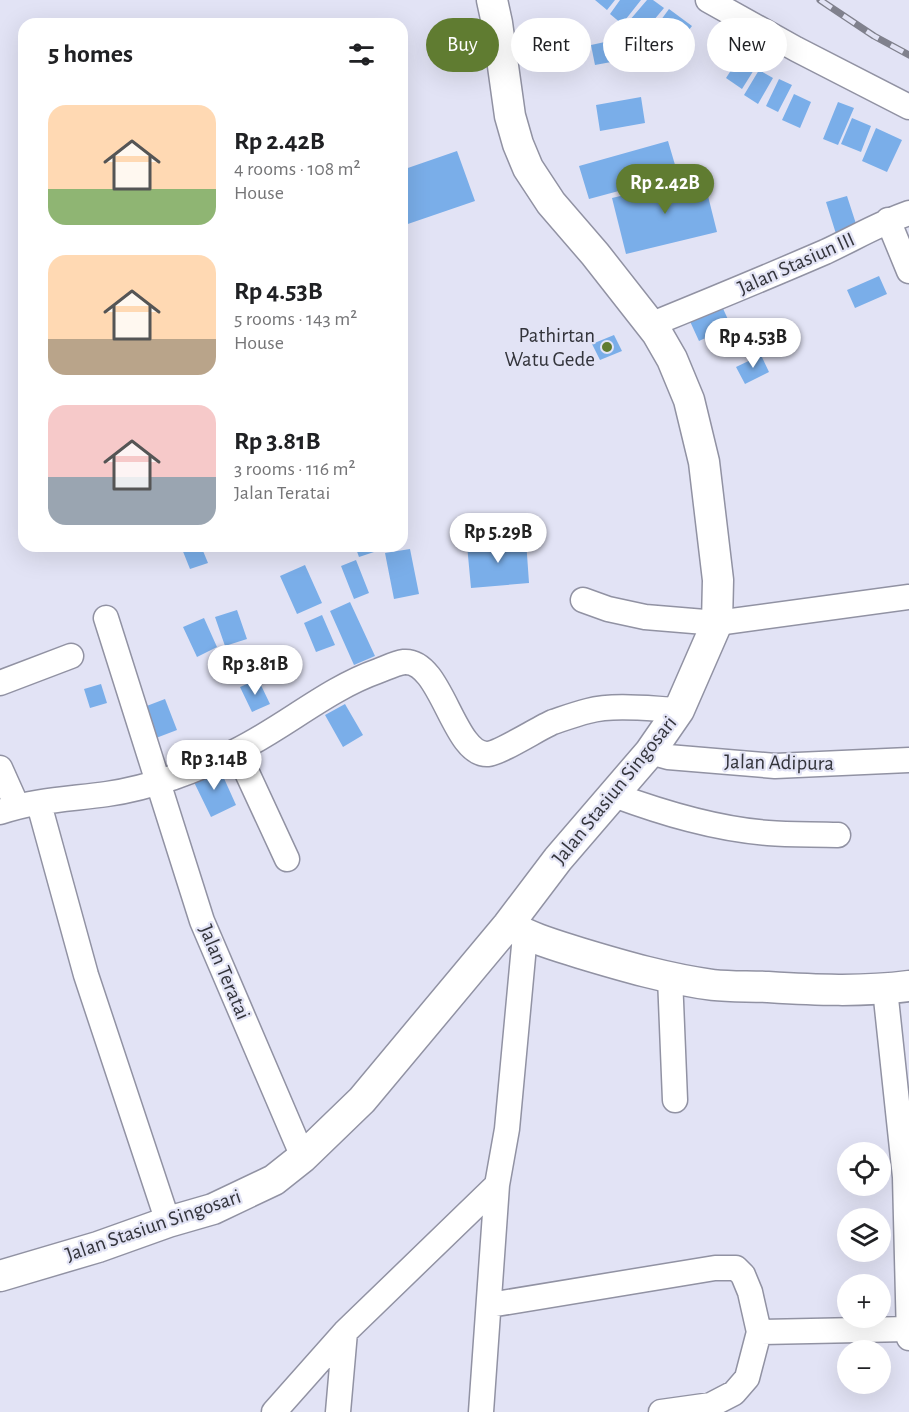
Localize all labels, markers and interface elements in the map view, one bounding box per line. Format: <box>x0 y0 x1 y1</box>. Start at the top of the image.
chip: Buy <box>426 18 499 72</box>
chip: Rent <box>511 18 591 72</box>
chip: Filters <box>603 18 695 72</box>
chip: New <box>707 18 787 72</box>
icon: filters <box>345 38 378 71</box>
text: 5 homes <box>48 41 133 67</box>
text: Rp 2.42B <box>234 128 325 154</box>
icon: home <box>96 129 168 201</box>
text: 4 rooms · 108 m² <box>234 159 361 179</box>
pin: Rp 2.42B <box>603 164 727 215</box>
text: Rp 2.42B <box>630 173 700 193</box>
text: House <box>234 183 284 203</box>
street label: Jalan Stasiun III <box>735 228 858 299</box>
text: Rp 4.53B <box>234 278 323 304</box>
icon: home <box>96 279 168 351</box>
text: 5 rooms · 143 m² <box>234 309 357 329</box>
pin: Rp 4.53B <box>691 318 815 369</box>
place label: Pathirtan Watu Gede <box>504 325 595 370</box>
text: Rp 4.53B <box>719 327 787 347</box>
text: House <box>234 333 284 353</box>
marker: Pathirtan Watu Gede <box>600 340 614 354</box>
text: Rp 3.81B <box>234 428 321 454</box>
icon: home <box>96 429 168 501</box>
text: 3 rooms · 116 m² <box>234 459 355 479</box>
text: Jalan Teratai <box>234 483 330 503</box>
pin: Rp 5.29B <box>436 513 560 564</box>
text: Rp 5.29B <box>464 522 532 542</box>
pin: Rp 3.81B <box>193 645 317 696</box>
text: Rp 3.81B <box>222 654 288 674</box>
street label: Jalan Stasiun Singosari <box>548 712 681 869</box>
pin: Rp 3.14B <box>152 740 276 791</box>
text: Rp 3.14B <box>181 749 247 769</box>
street label: Jalan Adipura <box>724 751 834 774</box>
street label: Jalan Teratai <box>195 922 254 1023</box>
map controls <box>837 1142 891 1394</box>
button: locate <box>837 1142 891 1196</box>
street label: Jalan Stasiun Singosari <box>63 1186 244 1265</box>
button: layers <box>837 1208 891 1262</box>
button: + <box>837 1274 891 1328</box>
button: − <box>837 1340 891 1394</box>

